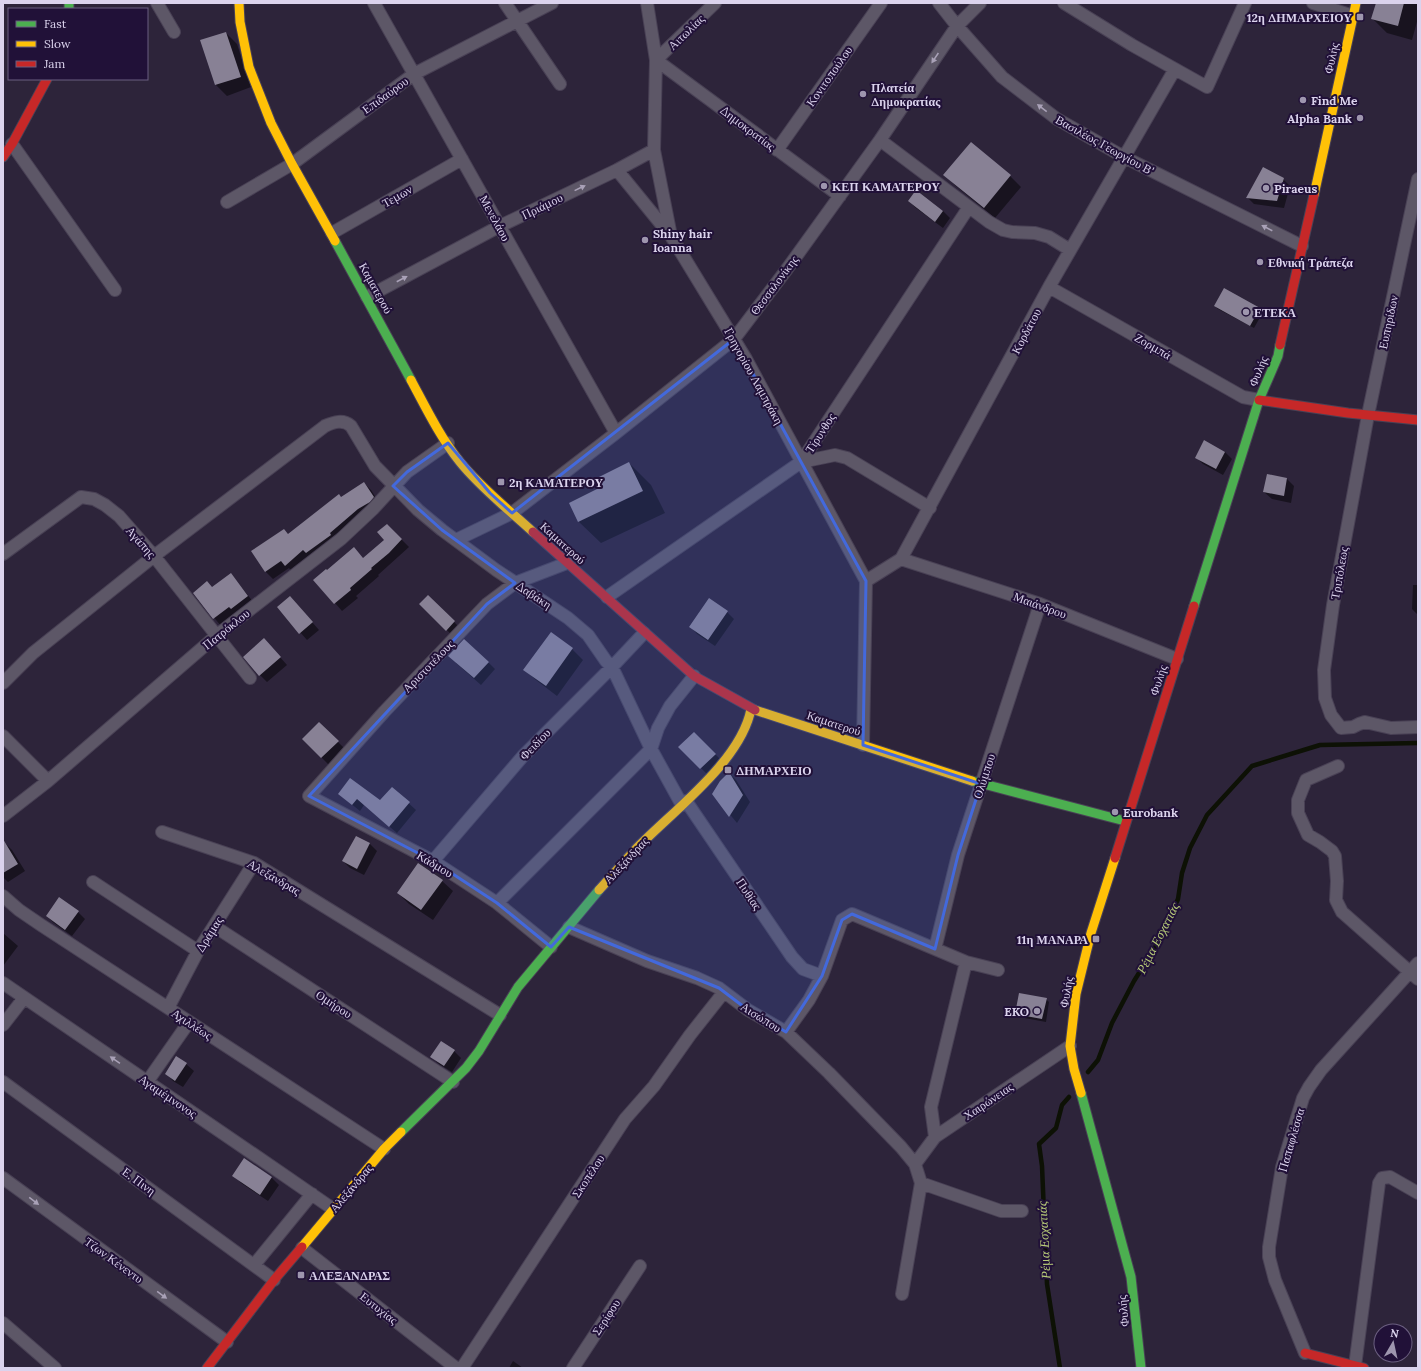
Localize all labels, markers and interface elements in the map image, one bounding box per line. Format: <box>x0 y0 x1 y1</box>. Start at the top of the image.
legend <box>8 8 148 80</box>
place label: 12η ΔΗΜΑΡΧΕΙΟΥ <box>1247 10 1352 25</box>
street label: Αιτωλίας <box>665 11 707 53</box>
marker: 12η ΔΗΜΑΡΧΕΙΟΥ <box>1355 12 1365 22</box>
text: Fast <box>44 16 67 31</box>
text: Slow <box>44 36 71 51</box>
street label: Φυλής <box>1320 41 1342 75</box>
street label: Κονιτοπούλου <box>803 43 855 109</box>
one-way arrow <box>931 53 939 63</box>
text: Jam <box>43 56 65 71</box>
street label: Επιδαύρου <box>359 73 411 117</box>
place label: Πλατεία Δημοκρατίας <box>871 80 941 109</box>
marker: Πλατεία Δημοκρατίας <box>858 89 868 99</box>
place label: Find Me <box>1311 93 1358 108</box>
marker: Find Me <box>1298 95 1308 105</box>
street label: Δημοκρατίας <box>717 102 779 154</box>
one-way arrow <box>1036 103 1047 112</box>
place label: Alpha Bank <box>1287 111 1352 126</box>
street label: Βασιλέως Γεωργίου Β' <box>1053 112 1157 178</box>
marker: Alpha Bank <box>1355 113 1365 123</box>
place label: ΚΕΠ ΚΑΜΑΤΕΡΟΥ <box>832 179 940 194</box>
street label: Τεμων <box>379 181 415 211</box>
marker: ΚΕΠ ΚΑΜΑΤΕΡΟΥ <box>819 181 829 191</box>
place label: Piraeus <box>1274 181 1317 196</box>
marker: Piraeus <box>1261 183 1271 193</box>
one-way arrow <box>574 185 586 191</box>
street label: Πριάμου <box>519 190 565 222</box>
street label: Μενελάου <box>476 192 514 244</box>
one-way arrow <box>1262 225 1273 232</box>
place label: Shiny hair Ioanna <box>653 226 712 255</box>
marker: Shiny hair Ioanna <box>640 235 650 245</box>
street label: Θεσσαλονίκης <box>747 252 801 318</box>
place label: Εθνική Τράπεζα <box>1268 255 1353 270</box>
marker: Εθνική Τράπεζα <box>1255 257 1265 267</box>
street label: Καματερού <box>356 260 396 316</box>
one-way arrow <box>396 275 408 282</box>
street label: Ευπηρίδων <box>1375 293 1401 350</box>
place label: ΕΤΕΚΑ <box>1254 305 1296 320</box>
street label: Κορδάτου <box>1008 306 1044 356</box>
marker: ΕΤΕΚΑ <box>1241 307 1251 317</box>
street label: Γρηγορίου Λαμπράκη <box>721 325 787 427</box>
street label: Ζορμπά <box>1132 330 1175 363</box>
street label: Φυλής <box>1245 353 1271 388</box>
street label: Τίρυνθος <box>802 410 839 456</box>
place label: 2η ΚΑΜΑΤΕΡΟΥ <box>509 475 604 490</box>
marker: 2η ΚΑΜΑΤΕΡΟΥ <box>496 477 506 487</box>
street label: Καματερού <box>537 519 589 567</box>
street label: Αγάπης <box>123 523 159 561</box>
street label: Τριπόλεως <box>1327 545 1351 600</box>
street label: Δαβάκη <box>513 578 555 612</box>
street label: Μαιάνδρου <box>1011 588 1069 622</box>
street label: Πατρόκλου <box>200 606 253 652</box>
street label: Αριστοτέλους <box>399 636 457 696</box>
street label: Φυλής <box>1146 662 1170 697</box>
street label: Καματερού <box>805 707 863 739</box>
street label: Φειδίου <box>516 725 554 763</box>
street label: Ολύμπου <box>970 752 998 800</box>
place label: ΔΗΜΑΡΧΕΙΟ <box>736 763 812 778</box>
marker: ΔΗΜΑΡΧΕΙΟ <box>723 765 733 775</box>
place label: Eurobank <box>1123 805 1178 820</box>
marker: Eurobank <box>1110 807 1120 817</box>
street label: Αλεξάνδρας <box>600 833 652 887</box>
street label: Κάδμου <box>414 847 456 881</box>
street label: Αλεξάνδρας <box>245 856 303 898</box>
street label: Πυθίας <box>733 875 765 913</box>
water label: Ρέμα Εσχατιάς <box>1132 899 1184 977</box>
street label: Δράμας <box>192 913 226 955</box>
place label: 11η ΜΑΝΑΡΑ <box>1017 932 1088 947</box>
marker: 11η ΜΑΝΑΡΑ <box>1091 934 1101 944</box>
street label: Φυλής <box>1056 975 1076 1009</box>
street label: Ομήρου <box>313 987 355 1021</box>
street label: Αισώπου <box>738 999 784 1035</box>
place label: EKO <box>1004 1004 1029 1019</box>
street label: Αχιλλέως <box>169 1005 215 1043</box>
marker: EKO <box>1032 1006 1042 1016</box>
one-way arrow <box>110 1056 120 1064</box>
street label: Αγαμέμνονος <box>136 1071 200 1121</box>
street label: Χαιρώνειας <box>960 1079 1016 1123</box>
street label: Παπαφλέσσα <box>1275 1106 1307 1174</box>
street label: Σκοπέλου <box>568 1152 608 1200</box>
street label: Αλεξάνδρας <box>326 1160 376 1215</box>
street label: Ε. Πινη <box>119 1164 159 1198</box>
one-way arrow <box>29 1197 40 1206</box>
water label: Ρέμα Εσχατιάς <box>1033 1200 1055 1280</box>
street label: Τζων Κένεντυ <box>82 1234 146 1286</box>
place label: ΑΛΕΞΑΝΔΡΑΣ <box>309 1268 390 1283</box>
marker: ΑΛΕΞΑΝΔΡΑΣ <box>296 1270 306 1280</box>
street label: Ευτυχίας <box>357 1289 401 1327</box>
one-way arrow <box>156 1291 167 1299</box>
street label: Φυλής <box>1114 1294 1132 1327</box>
street label: Σερίφου <box>589 1296 623 1338</box>
north arrow <box>1373 1323 1413 1363</box>
text: N <box>1389 1326 1400 1341</box>

